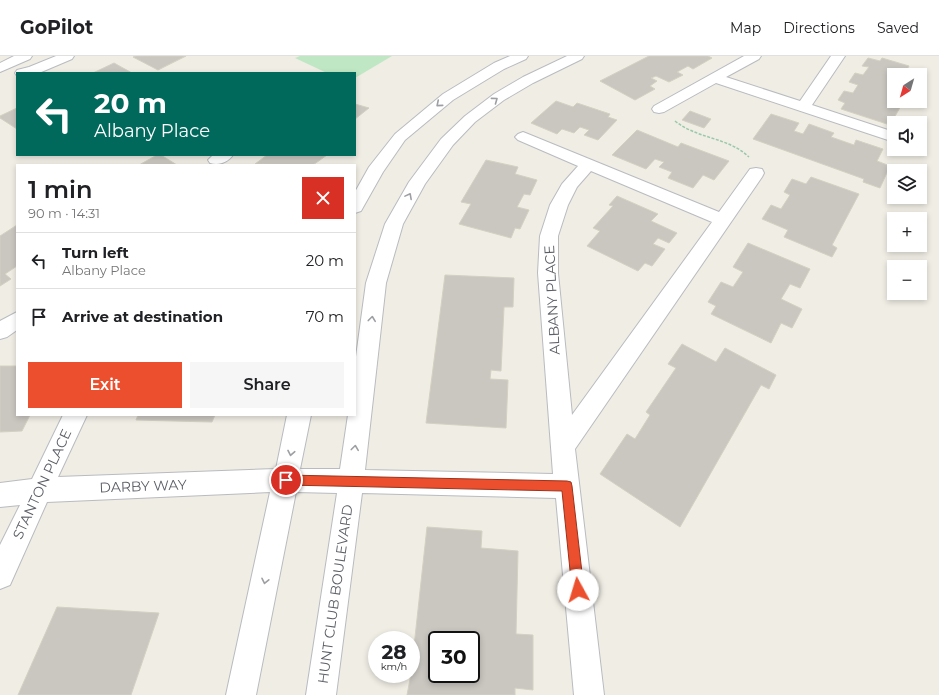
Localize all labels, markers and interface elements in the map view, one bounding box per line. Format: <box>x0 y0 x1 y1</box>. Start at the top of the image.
text: GoPilot <box>20 16 93 39</box>
text: Map <box>730 19 761 37</box>
text: Directions <box>783 19 855 37</box>
text: Saved <box>877 19 919 37</box>
north arrow <box>887 68 927 108</box>
map controls <box>887 68 927 300</box>
text: 20 m <box>94 86 167 120</box>
icon: left <box>28 88 80 140</box>
one-way arrow <box>491 97 498 105</box>
one-way arrow <box>437 100 444 107</box>
button: sound <box>887 116 927 156</box>
text: Albany Place <box>94 120 210 142</box>
button: layers <box>887 164 927 204</box>
text: 1 min <box>28 175 92 204</box>
button: close <box>302 177 344 219</box>
one-way arrow <box>404 193 412 200</box>
text: 90 m · 14:31 <box>28 205 100 221</box>
button: + <box>887 212 927 252</box>
text: Turn left <box>62 243 129 262</box>
street label: ALBANY PLACE <box>540 245 564 355</box>
icon: left <box>28 250 50 272</box>
text: 20 m <box>306 251 344 270</box>
button: − <box>887 260 927 300</box>
text: Albany Place <box>62 262 146 278</box>
icon: arrive <box>28 306 50 328</box>
text: Arrive at destination <box>62 307 223 326</box>
text: 70 m <box>306 307 344 326</box>
one-way arrow <box>367 316 376 323</box>
button: Exit <box>28 362 182 408</box>
button: Share <box>190 362 344 408</box>
street label: STANTON PLACE <box>9 426 75 542</box>
one-way arrow <box>350 445 359 451</box>
one-way arrow <box>288 450 296 456</box>
pin <box>269 463 303 497</box>
icon: arrive <box>275 469 297 491</box>
street label: DARBY WAY <box>99 475 187 497</box>
street label: HUNT CLUB BOULEVARD <box>314 503 356 685</box>
position arrow <box>557 569 599 611</box>
one-way arrow <box>261 577 269 584</box>
speed limit sign: 30 <box>428 631 480 683</box>
text: 28 <box>382 640 407 664</box>
text: km/h <box>381 660 407 673</box>

